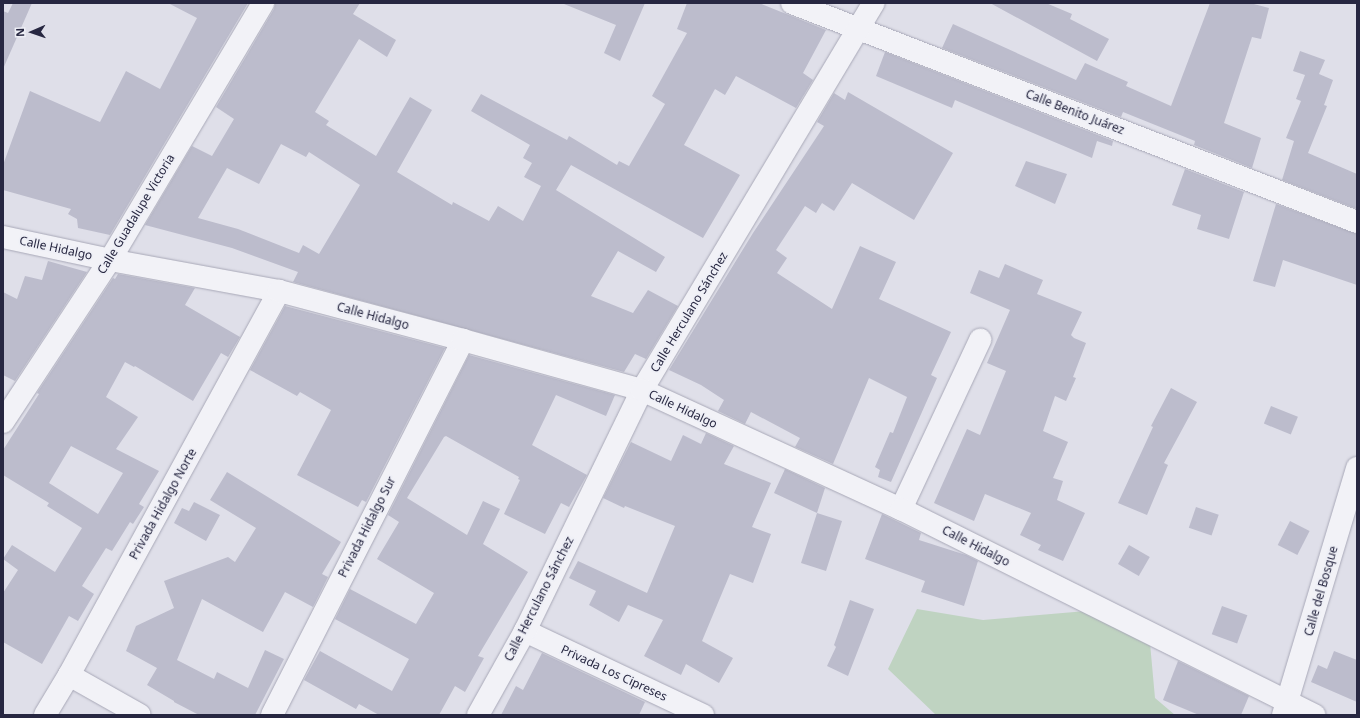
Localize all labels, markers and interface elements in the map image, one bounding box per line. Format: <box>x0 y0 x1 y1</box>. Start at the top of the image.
north arrow <box>12 12 52 52</box>
text: N <box>12 28 27 37</box>
street label: Calle Benito Juárez <box>1024 87 1126 137</box>
street label: Calle Guadalupe Victoria <box>94 151 178 277</box>
street label: Calle Hidalgo <box>18 233 94 263</box>
street label: Calle Herculano Sánchez <box>647 249 731 375</box>
street label: Calle Hidalgo <box>335 299 411 333</box>
street label: Calle Hidalgo <box>646 387 720 431</box>
street label: Privada Hidalgo Norte <box>126 446 200 562</box>
street label: Privada Hidalgo Sur <box>335 474 399 580</box>
street label: Calle Hidalgo <box>940 523 1012 569</box>
street label: Calle Herculano Sánchez <box>501 534 577 664</box>
street label: Calle del Bosque <box>1301 544 1341 638</box>
street label: Privada Los Cipreses <box>559 642 669 704</box>

